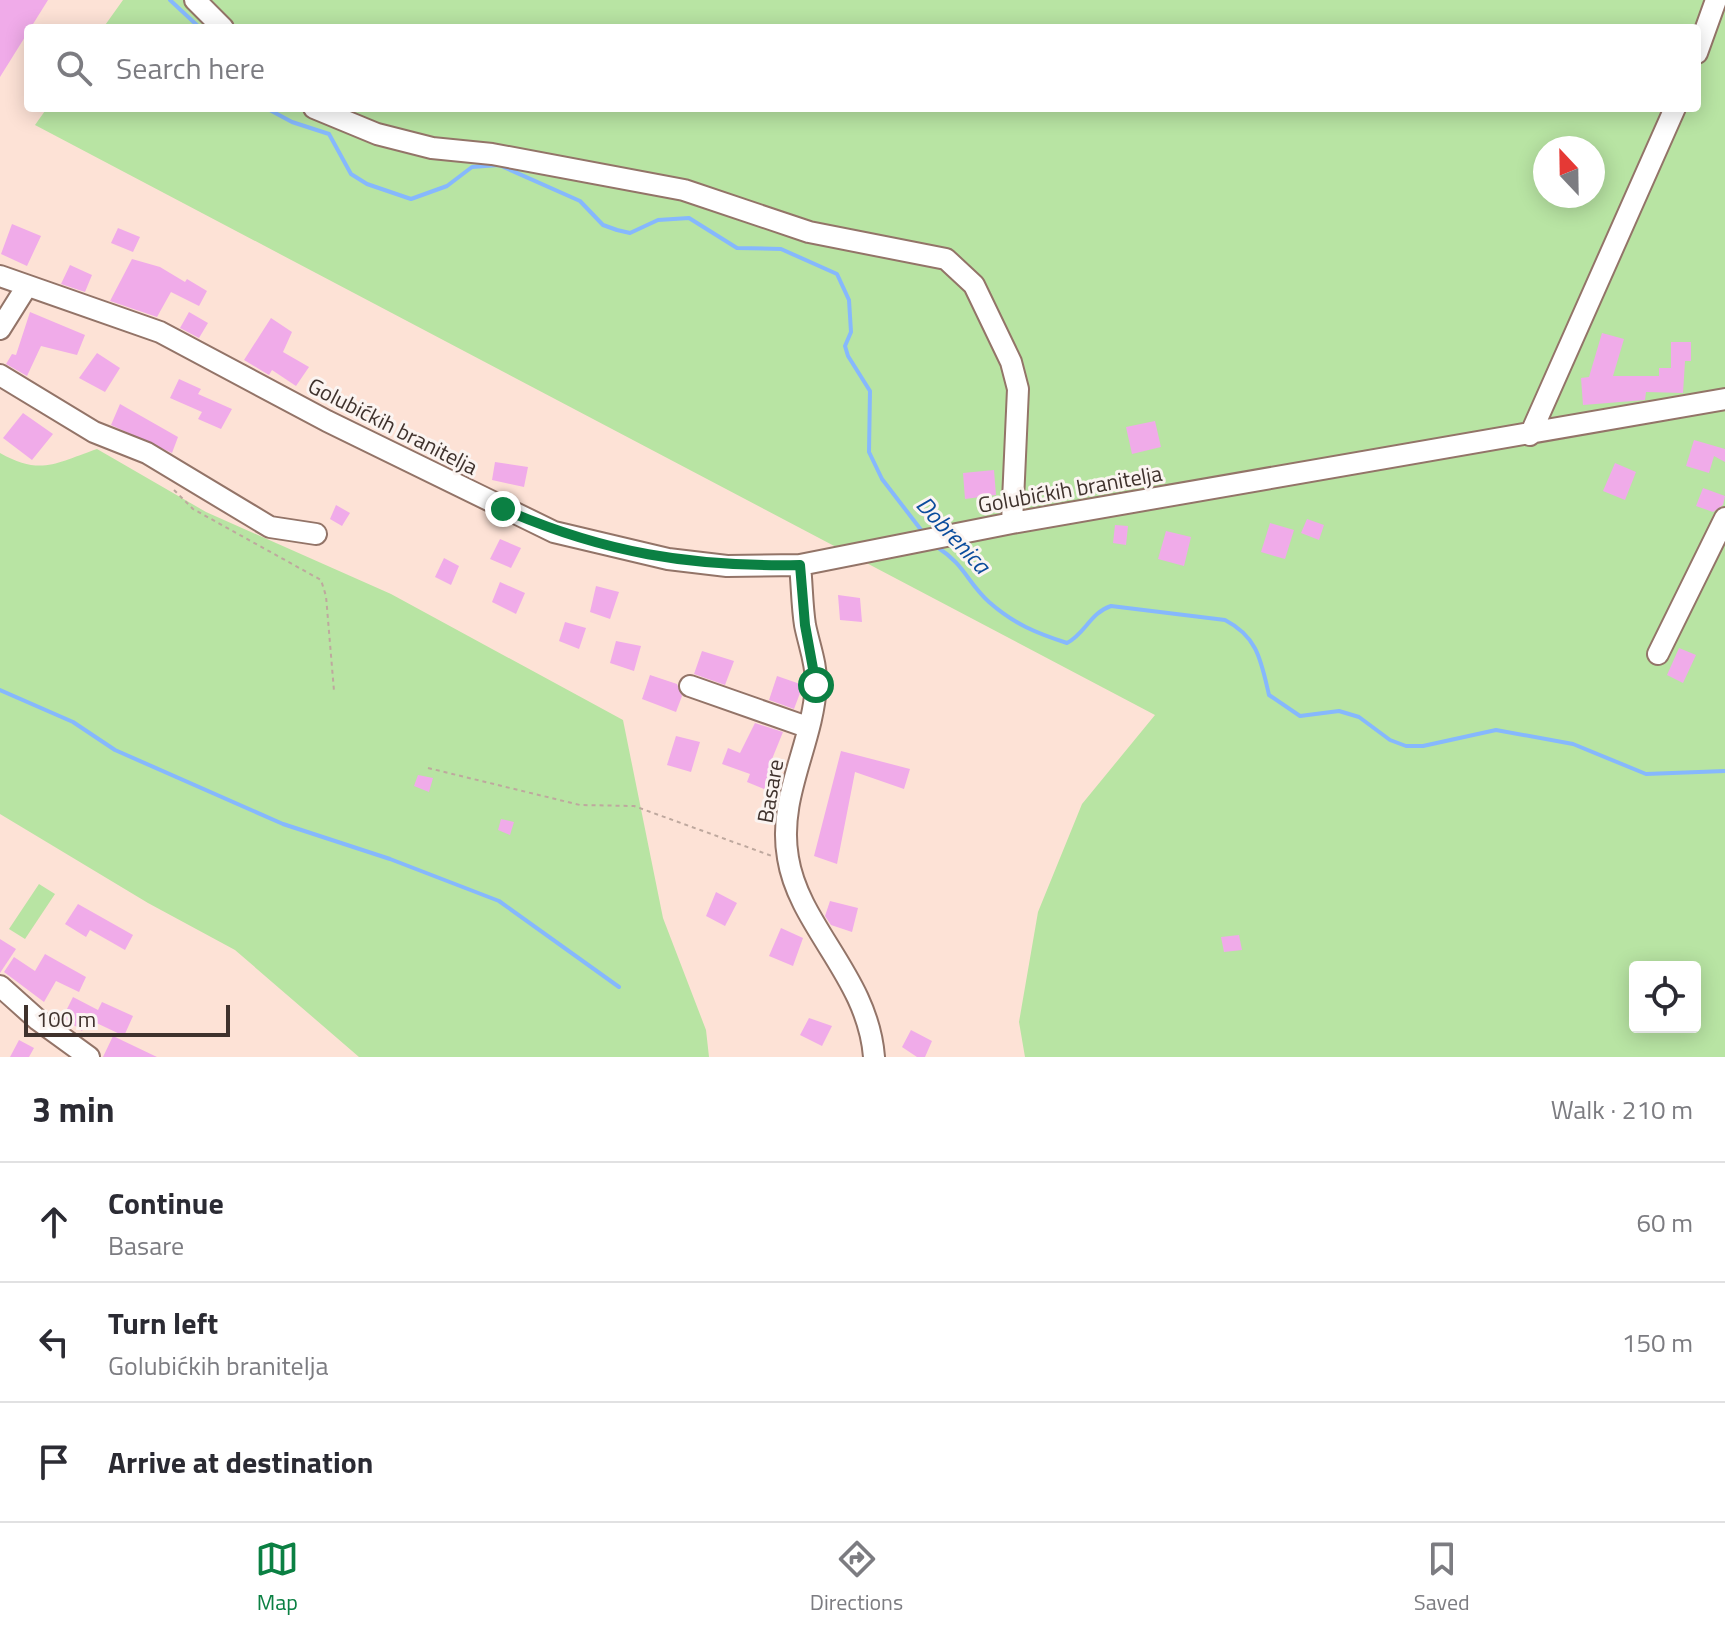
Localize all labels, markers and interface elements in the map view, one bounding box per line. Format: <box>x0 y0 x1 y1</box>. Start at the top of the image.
search box <box>24 24 1701 112</box>
text: Search here <box>116 45 265 91</box>
icon: search <box>52 46 96 90</box>
north arrow <box>1533 136 1605 208</box>
street label: Golubićkih branitelja <box>302 369 484 483</box>
street label: Golubićkih branitelja <box>975 456 1165 522</box>
water label: Dobrenica <box>908 487 1001 583</box>
route end <box>485 491 521 527</box>
route start <box>798 667 834 703</box>
street label: Basare <box>748 756 792 826</box>
map controls <box>1629 961 1701 1033</box>
button: locate <box>1629 961 1701 1033</box>
scale bar <box>24 1001 230 1037</box>
text: 100 m <box>36 1002 96 1036</box>
text: 3 min <box>32 1083 115 1135</box>
text: Walk · 210 m <box>1551 1090 1693 1129</box>
text: Continue <box>108 1180 224 1226</box>
icon: ahead <box>32 1200 76 1244</box>
text: 60 m <box>1636 1203 1693 1242</box>
text: Basare <box>108 1226 184 1265</box>
text: Turn left <box>108 1300 218 1346</box>
icon: left <box>32 1320 76 1364</box>
text: 150 m <box>1622 1323 1693 1362</box>
text: Golubićkih branitelja <box>108 1346 328 1385</box>
text: Arrive at destination <box>108 1439 373 1485</box>
icon: arrive <box>32 1440 76 1484</box>
tab: Map <box>255 1537 299 1619</box>
tab: Directions <box>810 1537 903 1619</box>
tab: Saved <box>1414 1537 1470 1619</box>

